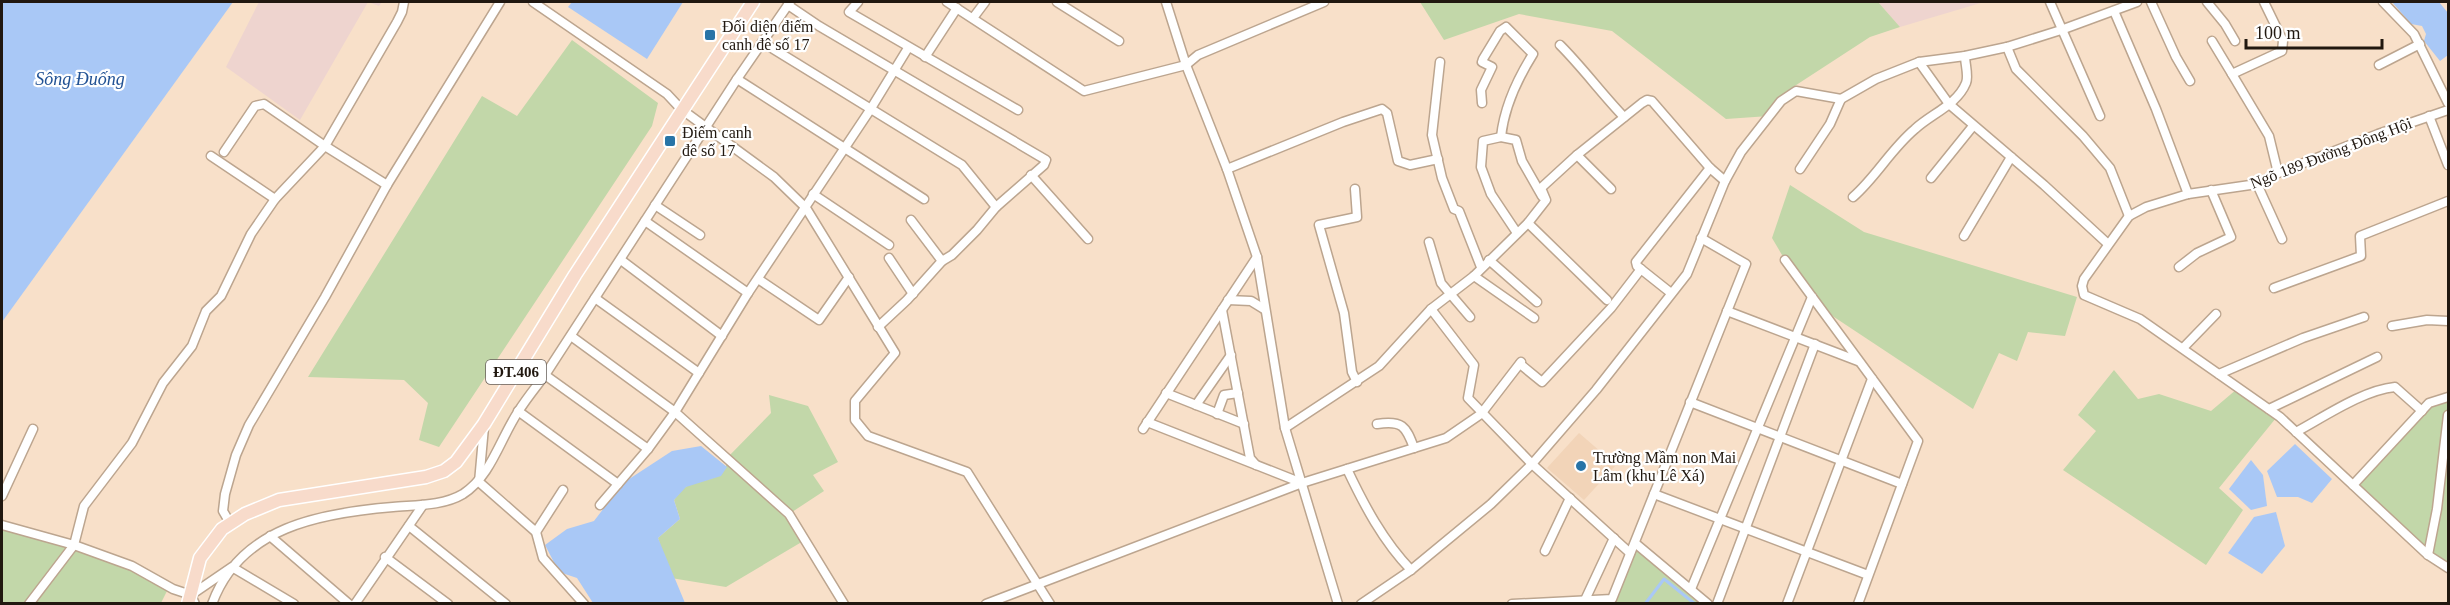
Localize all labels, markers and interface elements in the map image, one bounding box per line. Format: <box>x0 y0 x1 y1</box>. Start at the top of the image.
scale bar <box>2246 12 2382 50</box>
place label: Đối diện điếm canh đê số 17 <box>722 18 814 53</box>
text: 100 m <box>2255 23 2301 43</box>
marker: Đối diện điếm canh đê số 17 <box>703 28 717 42</box>
water label: Sông Đuống <box>35 69 125 89</box>
street label: Ngõ 189 Đường Đông Hội <box>2248 114 2415 193</box>
place label: Điếm canh đê số 17 <box>682 124 752 159</box>
marker: Điếm canh đê số 17 <box>663 134 677 148</box>
road number: ĐT.406 <box>486 360 546 384</box>
place label: Trường Mầm non Mai Lâm (khu Lê Xá) <box>1593 449 1737 485</box>
marker: Trường Mầm non Mai Lâm (khu Lê Xá) <box>1574 459 1588 473</box>

